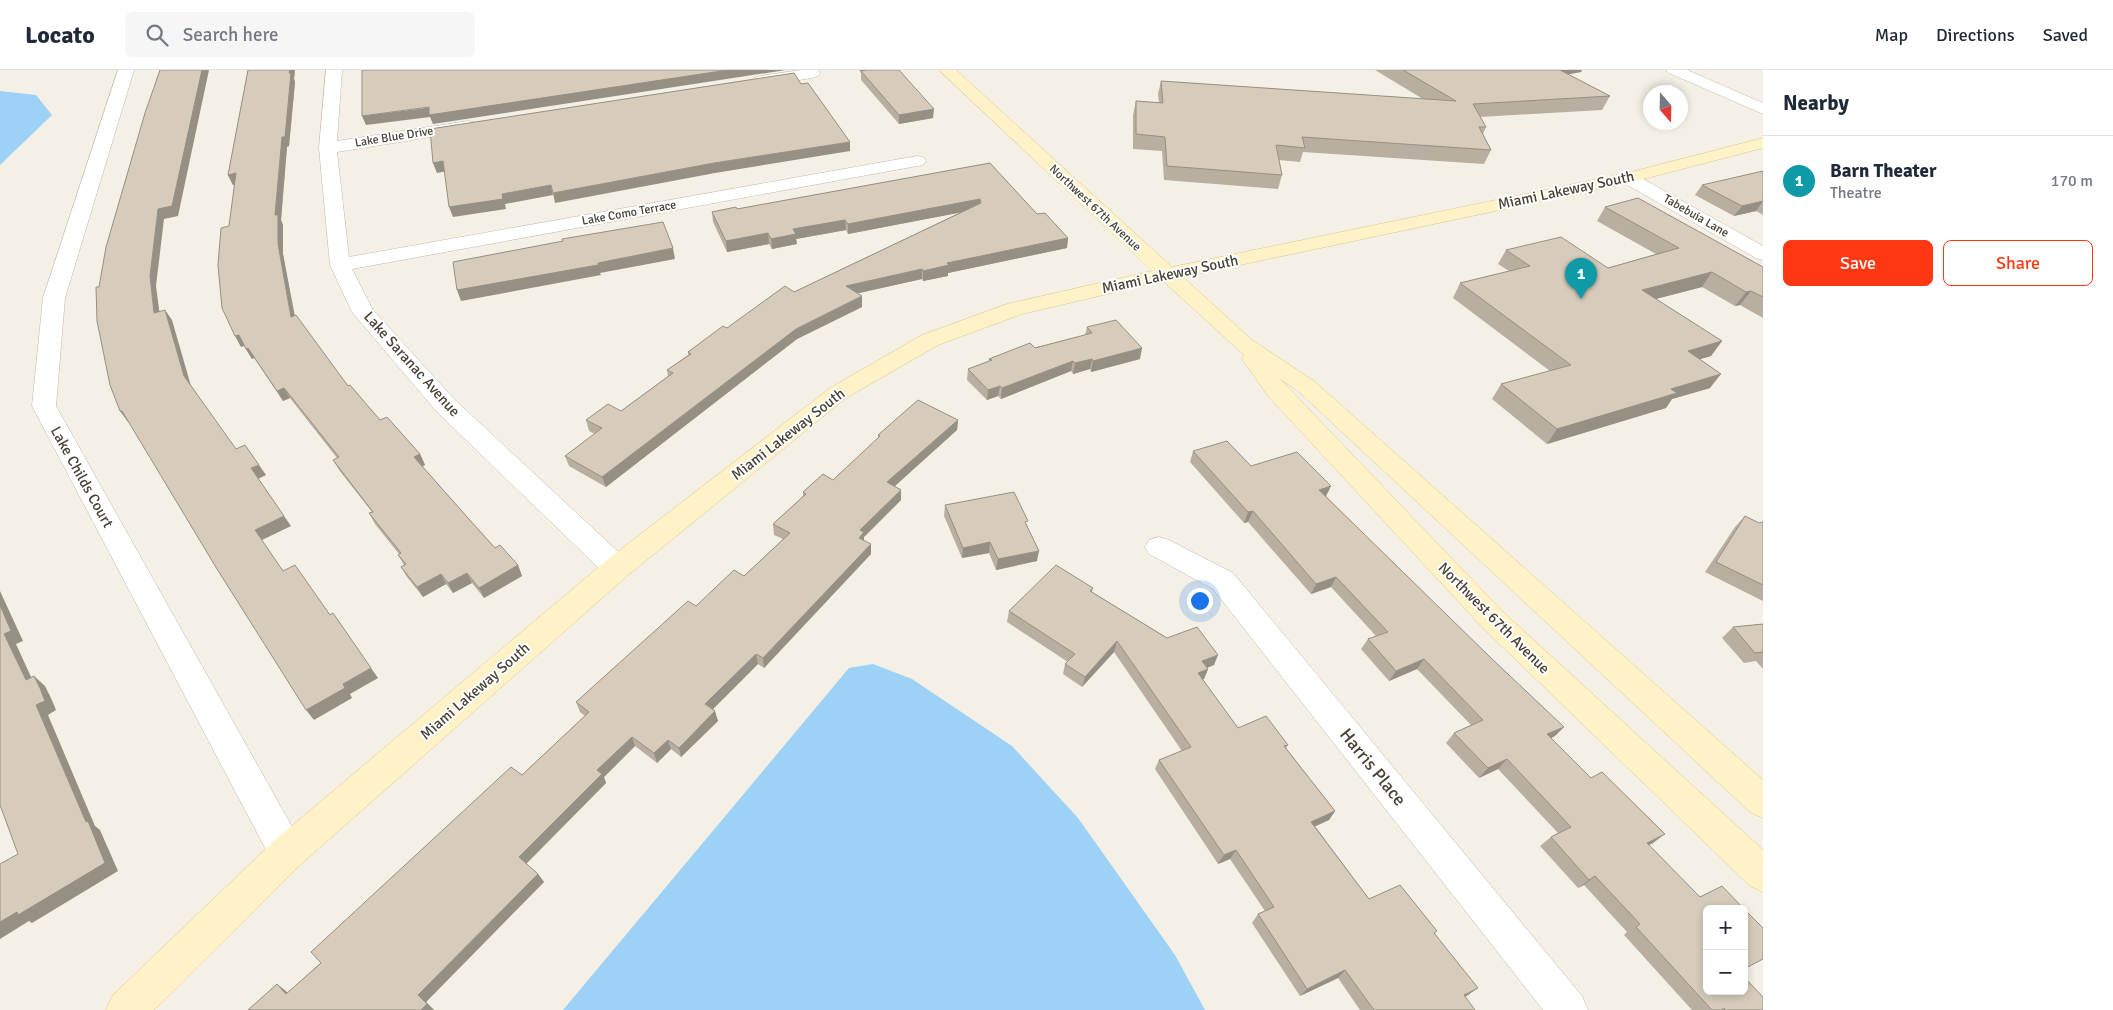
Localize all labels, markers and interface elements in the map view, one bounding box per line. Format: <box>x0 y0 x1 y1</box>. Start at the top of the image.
search box <box>125 12 475 57</box>
text: Locato <box>25 20 95 50</box>
icon: search <box>143 21 171 49</box>
text: Search here <box>183 23 279 47</box>
text: Map <box>1875 24 1908 46</box>
text: Directions <box>1936 24 2015 46</box>
text: Saved <box>2043 24 2088 46</box>
north arrow <box>1643 85 1688 130</box>
text: Nearby <box>1783 90 1849 116</box>
street label: Lake Blue Drive <box>354 123 434 151</box>
text: Barn Theater <box>1830 159 1937 183</box>
street label: Northwest 67th Avenue <box>1046 162 1144 254</box>
street label: Miami Lakeway South <box>1496 167 1636 213</box>
text: 1 <box>1795 171 1803 191</box>
text: 170 m <box>2051 171 2093 191</box>
text: Theatre <box>1830 183 1882 203</box>
street label: Tabebuia Lane <box>1661 191 1731 241</box>
street label: Lake Como Terrace <box>581 197 677 229</box>
button: Save <box>1783 240 1933 286</box>
button: Share <box>1943 240 2093 286</box>
street label: Miami Lakeway South <box>1100 251 1240 297</box>
pin: 1 <box>1565 258 1597 299</box>
street label: Lake Saranac Avenue <box>360 308 464 420</box>
street label: Miami Lakeway South <box>728 384 848 484</box>
street label: Lake Childs Court <box>47 423 117 531</box>
street label: Northwest 67th Avenue <box>1435 559 1553 677</box>
your location <box>1187 588 1213 614</box>
street label: Miami Lakeway South <box>417 639 533 743</box>
street label: Harris Place <box>1335 724 1411 810</box>
map controls <box>1703 905 1748 995</box>
button: + <box>1703 905 1748 950</box>
button: − <box>1703 950 1748 995</box>

